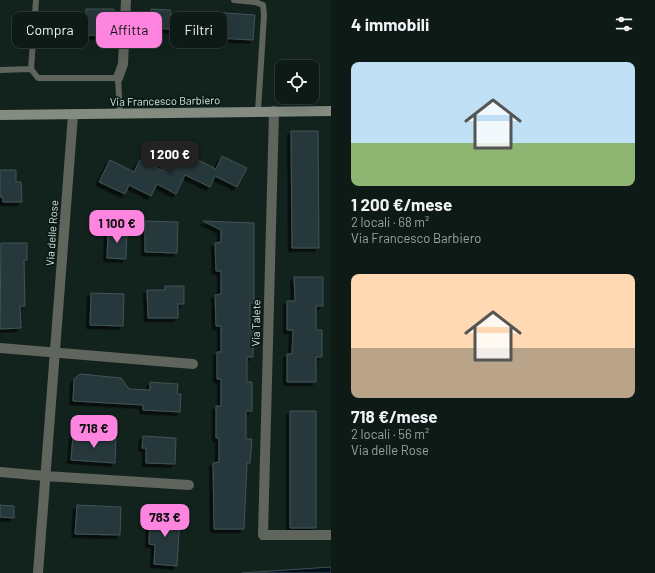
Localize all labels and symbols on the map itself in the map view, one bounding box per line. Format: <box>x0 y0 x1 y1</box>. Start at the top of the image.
street label: Via Francesco Barbiero <box>110 93 220 108</box>
pin: 1 200 € <box>133 141 207 175</box>
street label: Via delle Rose <box>43 199 60 266</box>
pin: 1 100 € <box>80 210 154 244</box>
street label: Via Talete <box>249 299 262 347</box>
pin: 718 € <box>66 415 122 449</box>
pin: 783 € <box>137 504 193 538</box>

